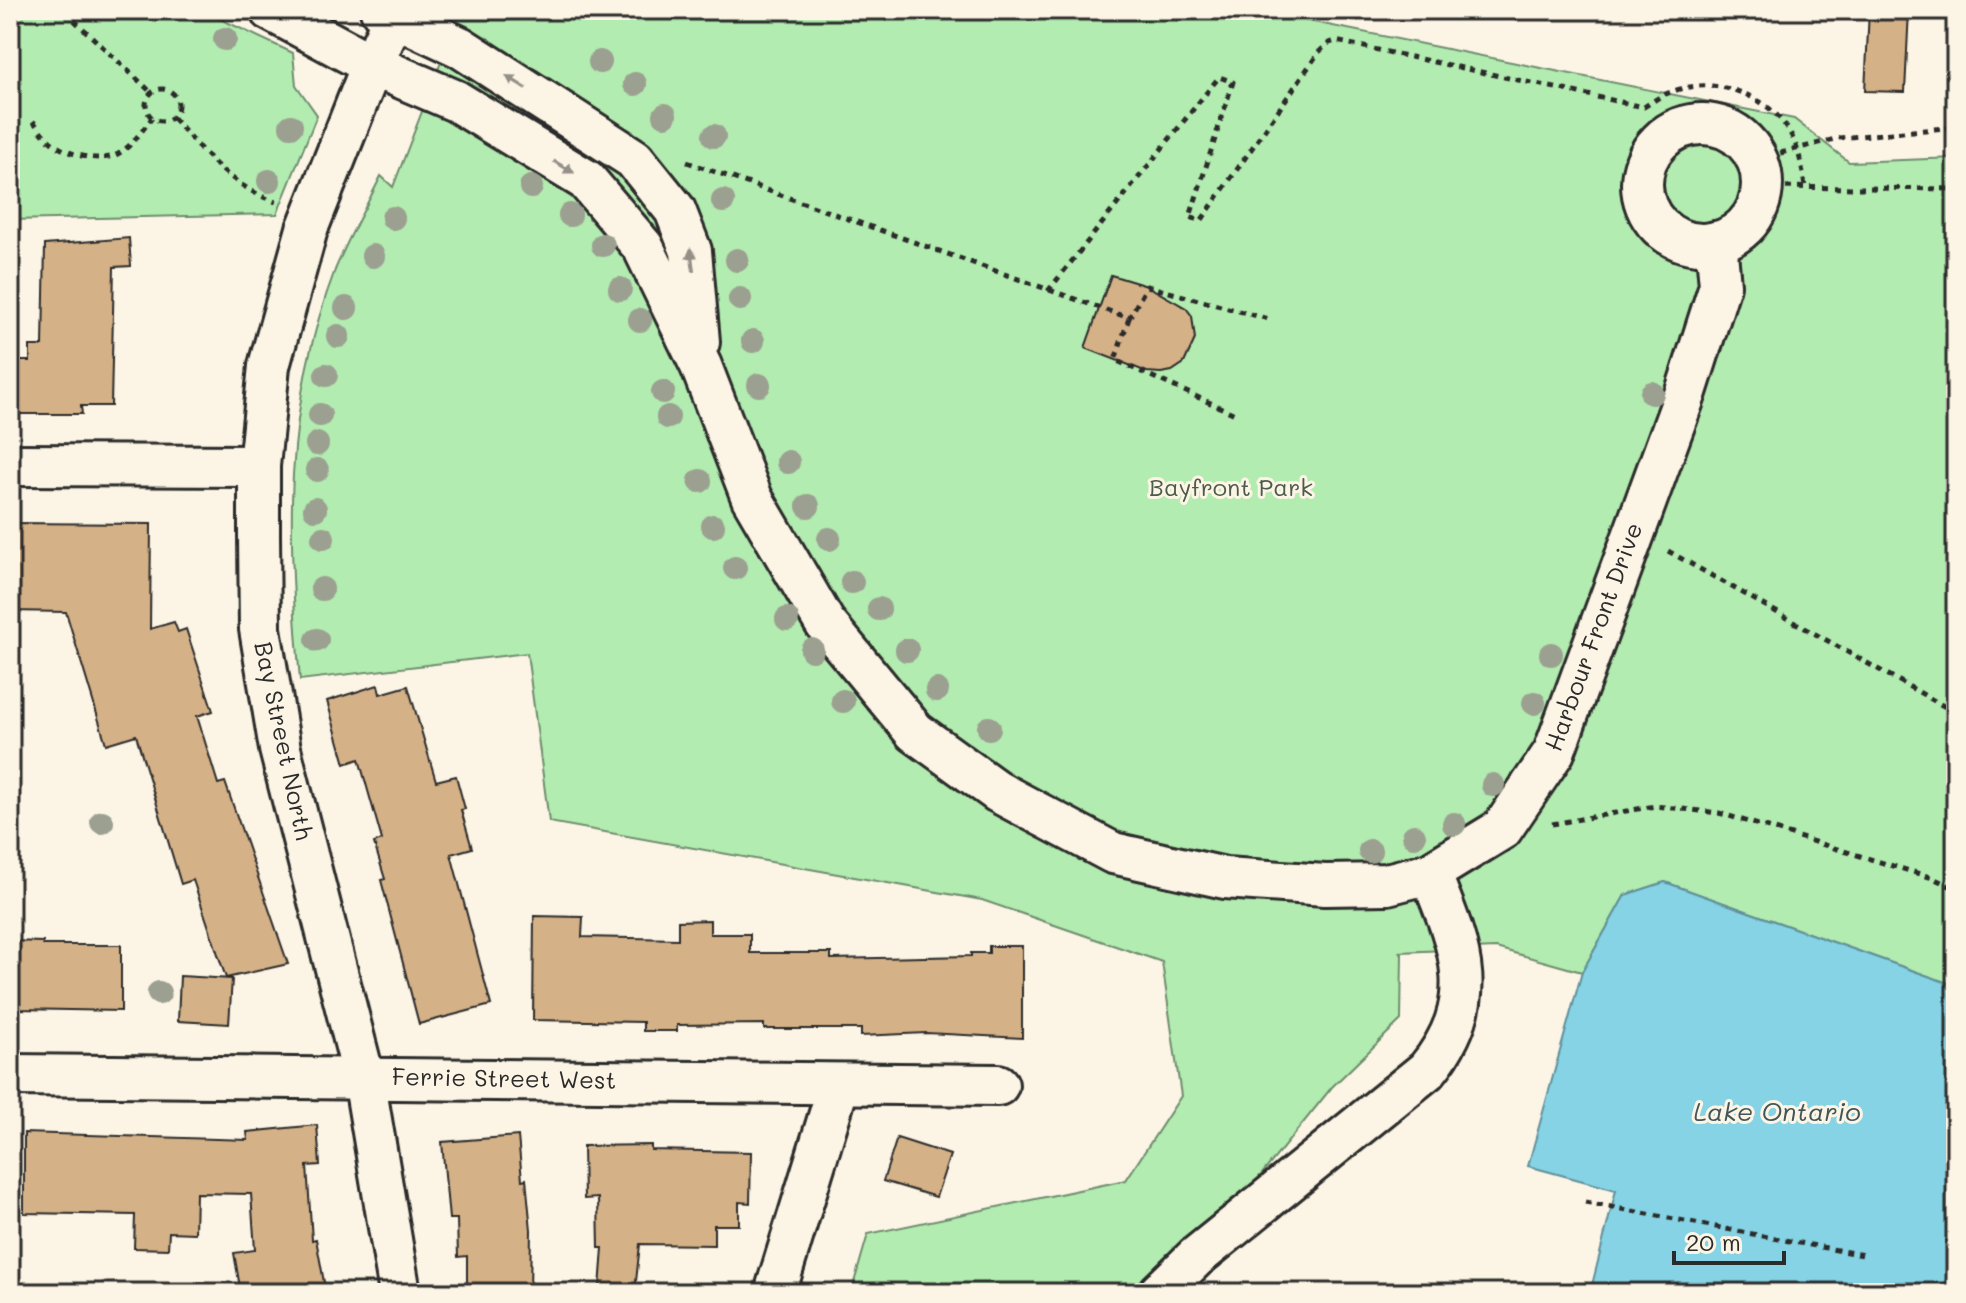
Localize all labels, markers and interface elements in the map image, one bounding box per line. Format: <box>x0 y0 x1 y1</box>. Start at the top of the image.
one-way arrow <box>505 76 527 90</box>
one-way arrow <box>553 160 575 174</box>
one-way arrow <box>685 248 698 273</box>
park label: Bayfront Park <box>1149 471 1313 502</box>
street label: Harbour Front Drive <box>1537 518 1648 755</box>
street label: Bay Street North <box>248 639 321 843</box>
street label: Ferrie Street West <box>392 1060 617 1095</box>
water label: Lake Ontario <box>1693 1094 1861 1128</box>
scale bar <box>1674 1215 1784 1265</box>
text: 20 m <box>1686 1226 1741 1257</box>

